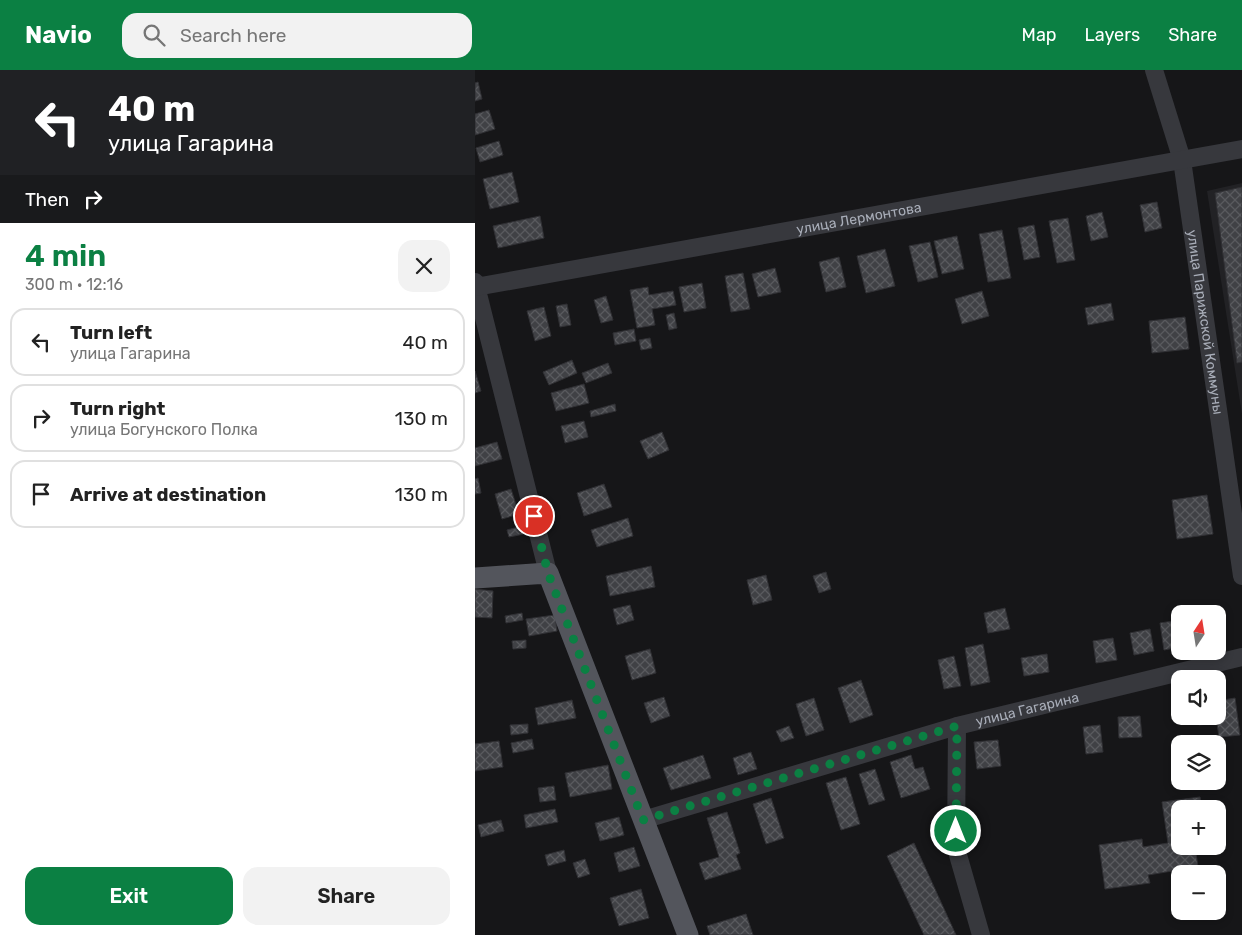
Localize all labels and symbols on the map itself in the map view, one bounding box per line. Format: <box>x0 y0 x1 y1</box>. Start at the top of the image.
street label: улица Лермонтова <box>795 198 923 238</box>
street label: улица Парижской Коммуны <box>1184 229 1227 415</box>
pin <box>513 495 555 537</box>
north arrow <box>1171 605 1226 660</box>
street label: улица Гагарина <box>974 688 1081 730</box>
position arrow <box>929 804 981 856</box>

